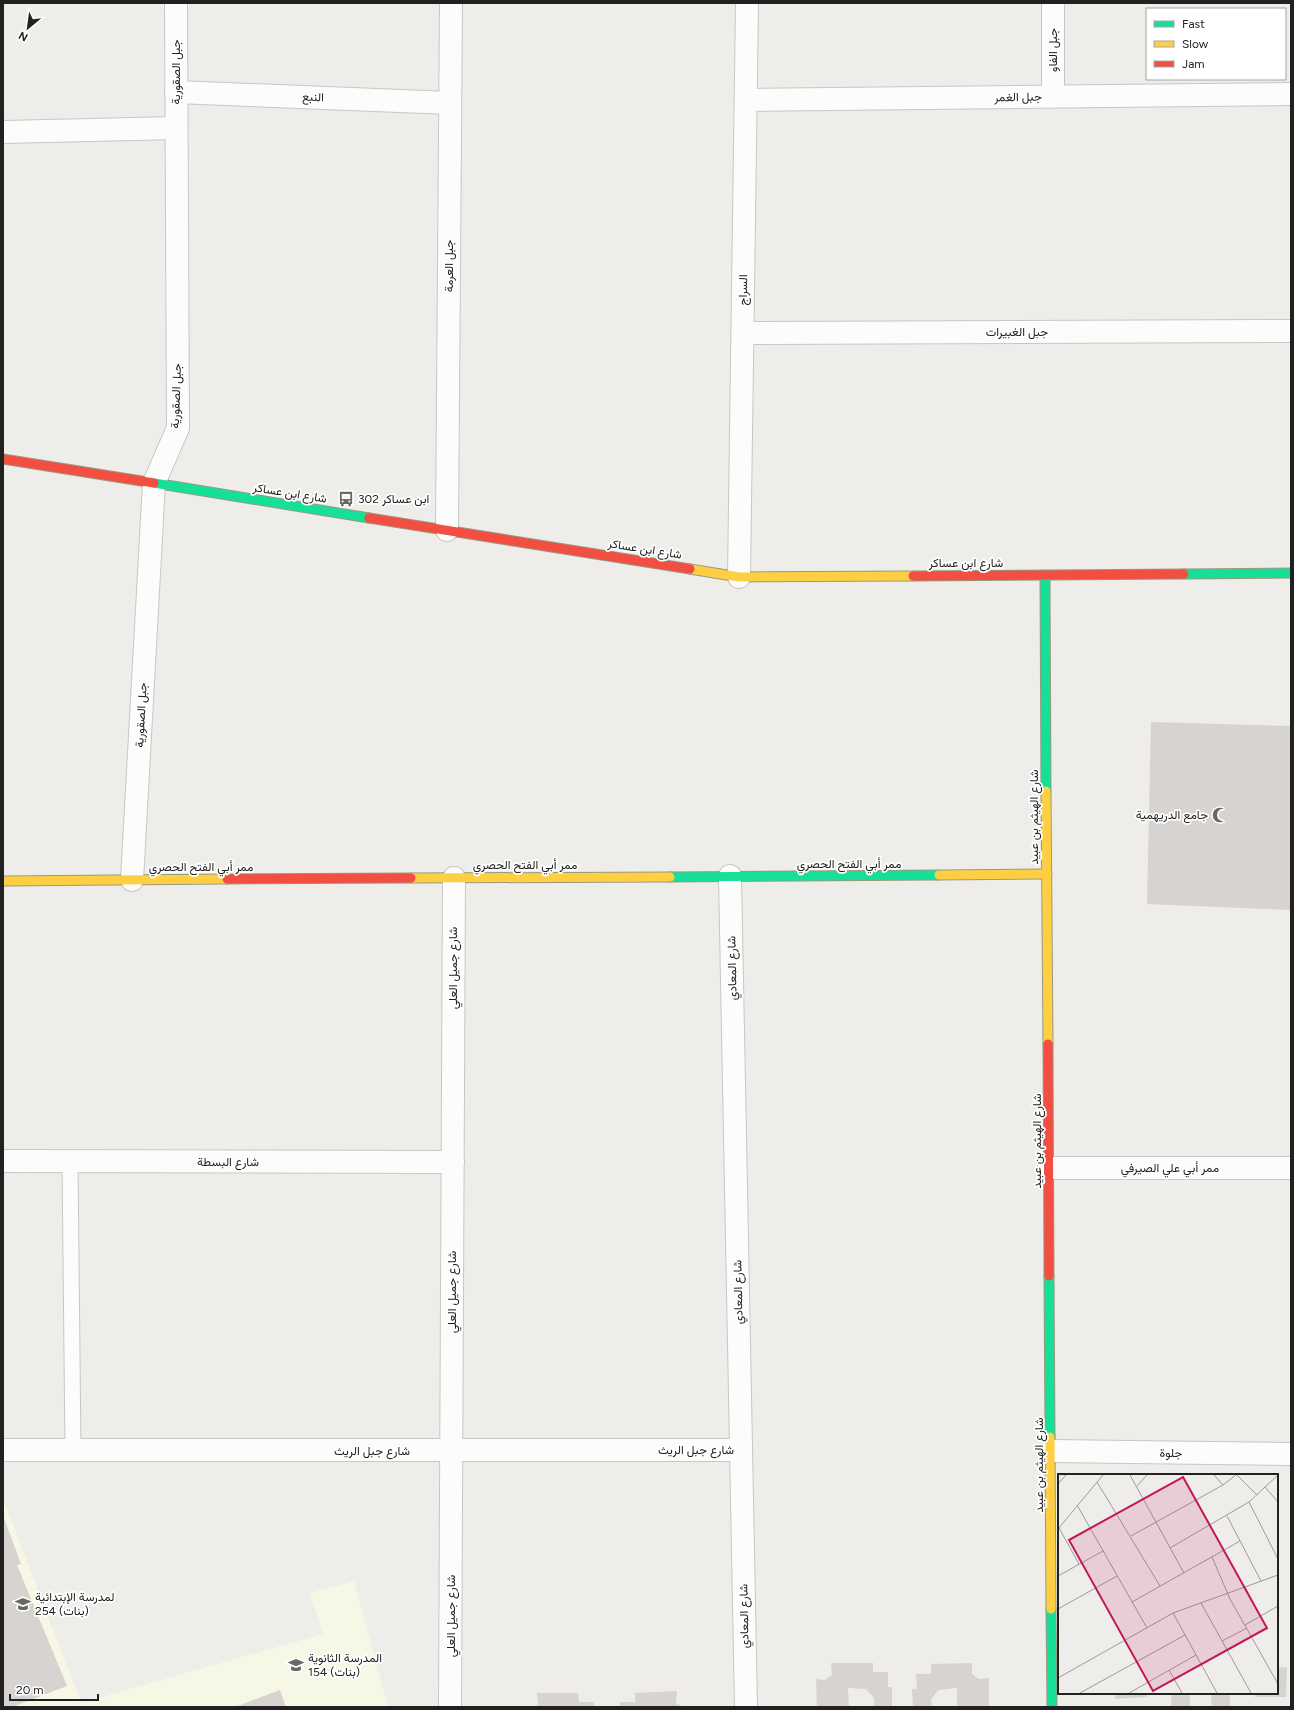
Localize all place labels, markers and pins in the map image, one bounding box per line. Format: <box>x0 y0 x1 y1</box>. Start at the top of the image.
bus stop icon: ابن عساكر 302 <box>337 490 355 508</box>
place label: ابن عساكر 302 <box>358 492 429 507</box>
mosque icon: جامع الدريهمية <box>1211 806 1229 824</box>
place label: جامع الدريهمية <box>1136 808 1208 824</box>
place label: لمدرسة الإبتدائية 254 (بنات) <box>35 1590 114 1618</box>
school or university icon: لمدرسة الإبتدائية 254 (بنات) <box>14 1595 32 1613</box>
place label: المدرسة الثانوية 154 (بنات) <box>308 1651 382 1679</box>
school or university icon: المدرسة الثانوية 154 (بنات) <box>287 1656 305 1674</box>

